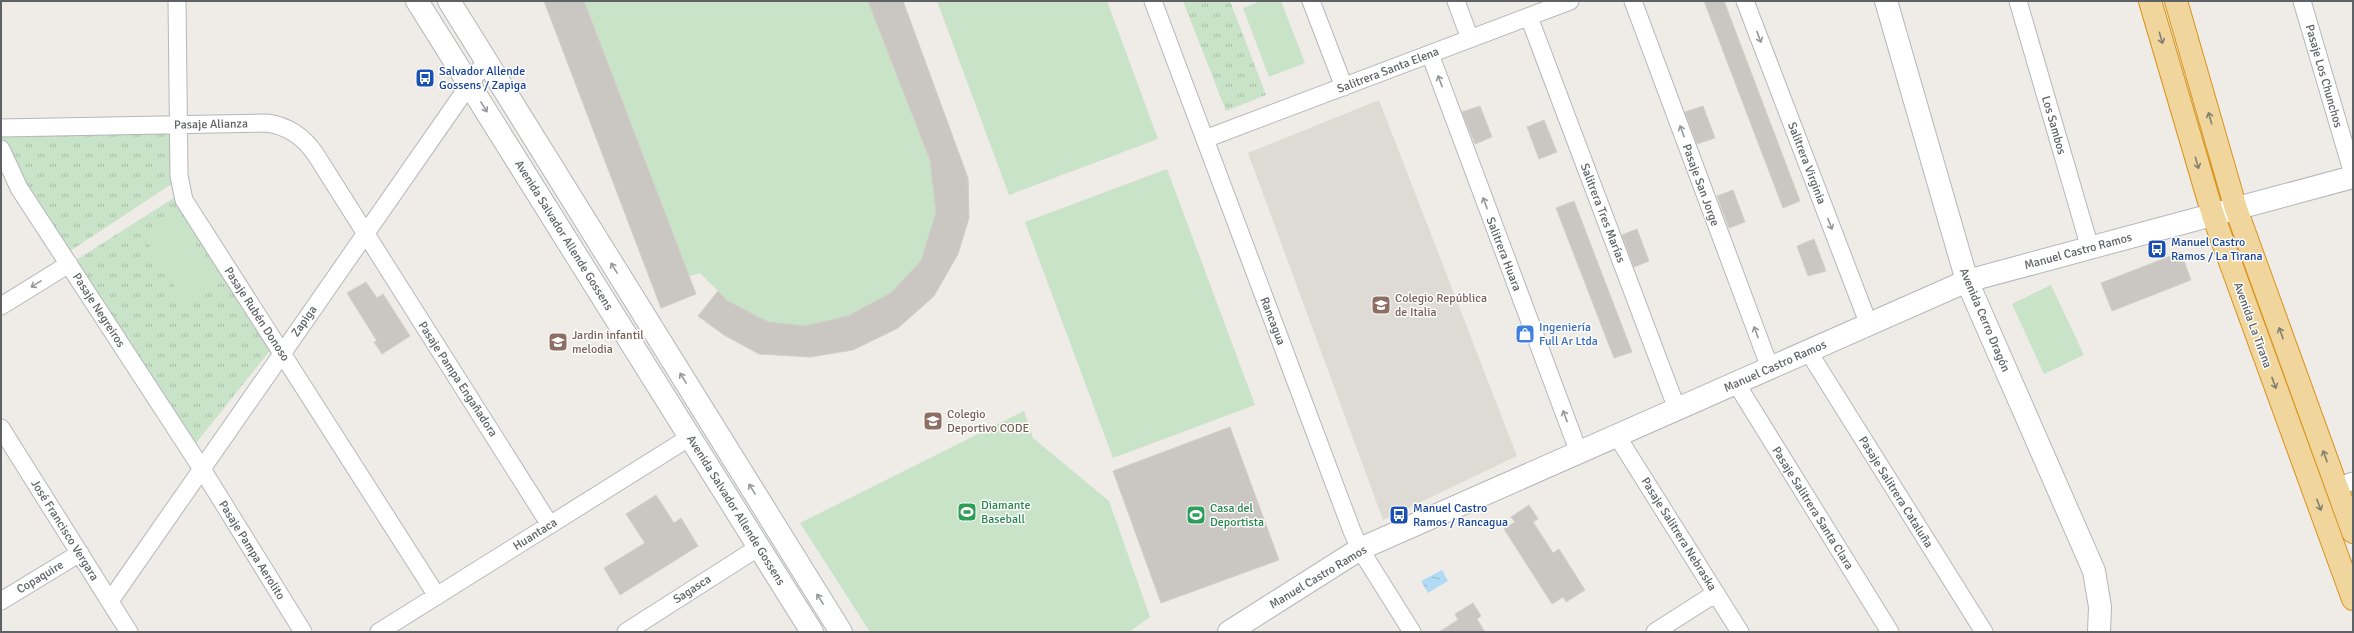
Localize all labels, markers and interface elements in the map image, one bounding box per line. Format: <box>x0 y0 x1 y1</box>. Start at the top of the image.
street label: Pasaje Los Chunchos <box>2302 23 2345 129</box>
one-way arrow <box>1756 31 1764 43</box>
one-way arrow <box>2158 32 2165 45</box>
street label: Salitrera Santa Elena <box>1335 44 1441 97</box>
place label: Salvador Allende Gossens / Zapiga <box>439 64 526 93</box>
bus stop icon: Salvador Allende Gossens / Zapiga <box>414 67 436 89</box>
one-way arrow <box>1435 75 1443 87</box>
street label: Los Sambos <box>2038 94 2069 156</box>
one-way arrow <box>480 101 488 112</box>
one-way arrow <box>2206 111 2213 124</box>
street label: Pasaje Alianza <box>174 116 248 133</box>
street label: Salitrera Virginia <box>1784 120 1829 206</box>
one-way arrow <box>1677 125 1685 137</box>
street label: Pasaje San Jorge <box>1679 142 1722 228</box>
one-way arrow <box>2194 156 2201 169</box>
street label: Avenida Salvador Allende Gossens <box>511 157 616 313</box>
street label: Salitrera Tres Marías <box>1577 161 1628 265</box>
one-way arrow <box>1481 197 1489 209</box>
street label: Salitrera Huara <box>1483 215 1525 293</box>
one-way arrow <box>1827 218 1835 230</box>
street label: Manuel Castro Ramos <box>2023 230 2134 273</box>
place label: Manuel Castro Ramos / La Tirana <box>2171 235 2263 264</box>
bus stop icon: Manuel Castro Ramos / La Tirana <box>2146 238 2168 260</box>
one-way arrow <box>610 263 618 274</box>
street label: Pasaje Rubén Donoso <box>221 264 293 364</box>
street label: Avenida Cerro Dragón <box>1956 266 2013 374</box>
street label: Pasaje Negreiros <box>69 270 128 350</box>
street label: Avenida La Tirana <box>2230 280 2275 370</box>
one-way arrow <box>30 281 42 289</box>
place label: Colegio República de Italia <box>1395 291 1487 320</box>
school or university icon: Colegio República de Italia <box>1370 294 1392 316</box>
street label: Rancagua <box>1256 295 1289 347</box>
street label: Zapiga <box>288 303 320 340</box>
street label: Pasaje Pampa Engañadora <box>415 319 501 440</box>
place label: Ingeniería Full Ar Ltda <box>1539 320 1598 349</box>
shop icon: Ingeniería Full Ar Ltda <box>1514 323 1536 345</box>
one-way arrow <box>1752 326 1760 338</box>
place label: Jardin infantil melodia <box>572 328 644 357</box>
one-way arrow <box>2277 328 2285 340</box>
school or university icon: Jardin infantil melodia <box>547 331 569 353</box>
street label: Manuel Castro Ramos <box>1721 337 1829 396</box>
one-way arrow <box>679 373 687 384</box>
one-way arrow <box>2271 377 2278 390</box>
place label: Colegio Deportivo CODE <box>947 407 1029 436</box>
school or university icon: Colegio Deportivo CODE <box>922 410 944 432</box>
one-way arrow <box>1561 411 1569 423</box>
street label: Avenida Salvador Allende Gossens <box>683 432 788 588</box>
street label: Pasaje Salitrera Cataluña <box>1855 434 1936 551</box>
street label: Pasaje Salitrera Santa Clara <box>1769 444 1857 573</box>
one-way arrow <box>2321 450 2329 462</box>
street label: Pasaje Salitrera Nebraska <box>1637 475 1720 594</box>
street label: José Francisco Vergara <box>27 477 102 584</box>
one-way arrow <box>747 483 755 495</box>
street label: Pasaje Pampa Aerolito <box>215 498 288 603</box>
place label: Diamante Baseball <box>981 498 1030 527</box>
one-way arrow <box>2315 499 2323 511</box>
sports icon: Diamante Baseball <box>956 501 978 523</box>
place label: Casa del Deportista <box>1210 501 1264 530</box>
place label: Manuel Castro Ramos / Rancagua <box>1413 501 1508 530</box>
sports icon: Casa del Deportista <box>1185 504 1207 526</box>
bus stop icon: Manuel Castro Ramos / Rancagua <box>1388 504 1410 526</box>
street label: Huantaca <box>510 515 560 554</box>
street label: Manuel Castro Ramos <box>1267 542 1370 612</box>
street label: Copaquire <box>14 558 66 597</box>
street label: Sagasca <box>671 572 714 607</box>
one-way arrow <box>816 593 824 605</box>

